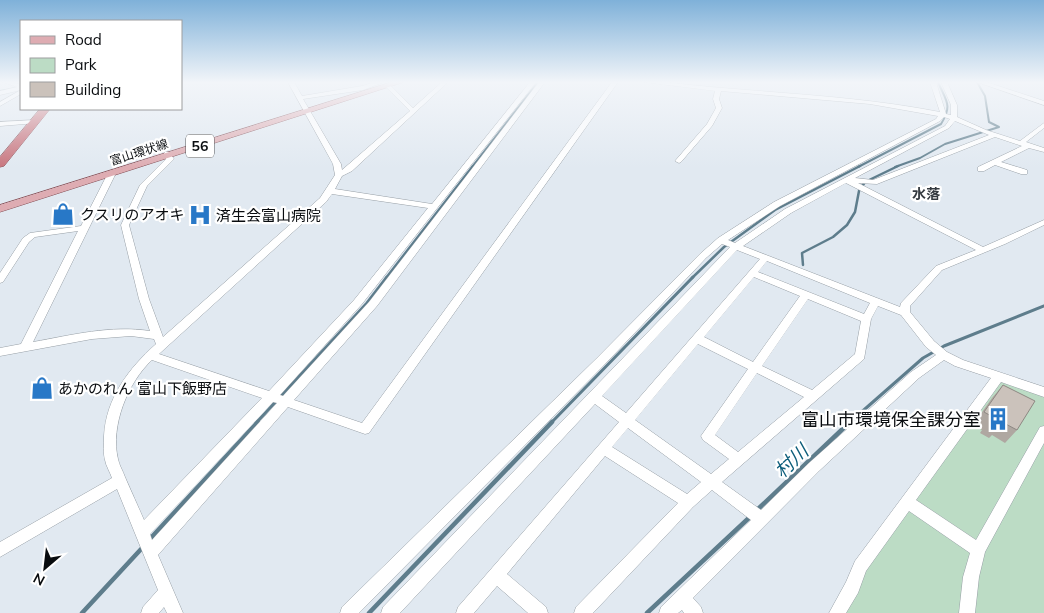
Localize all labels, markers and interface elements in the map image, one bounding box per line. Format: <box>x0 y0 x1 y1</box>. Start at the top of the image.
legend <box>20 20 182 110</box>
text: Road <box>65 30 102 49</box>
text: Park <box>65 55 97 74</box>
text: Building <box>65 80 121 99</box>
road number: 56 <box>186 134 214 158</box>
street label: 富山環状線 <box>108 136 170 168</box>
district label: 水落 <box>912 185 941 203</box>
shop icon: クスリのアオキ <box>50 201 76 227</box>
hospital icon: 済生会富山病院 <box>187 202 213 228</box>
place label: クスリのアオキ <box>80 205 185 224</box>
place label: 済生会富山病院 <box>216 206 321 225</box>
shop icon: あかのれん 富山下飯野店 <box>29 375 55 401</box>
place label: あかのれん 富山下飯野店 <box>58 379 227 398</box>
building icon: 富山市環境保全課分室 <box>985 406 1011 432</box>
place label: 富山市環境保全課分室 <box>801 408 981 431</box>
water label: 村川 <box>769 438 815 483</box>
north arrow <box>20 543 70 593</box>
text: N <box>30 569 48 590</box>

